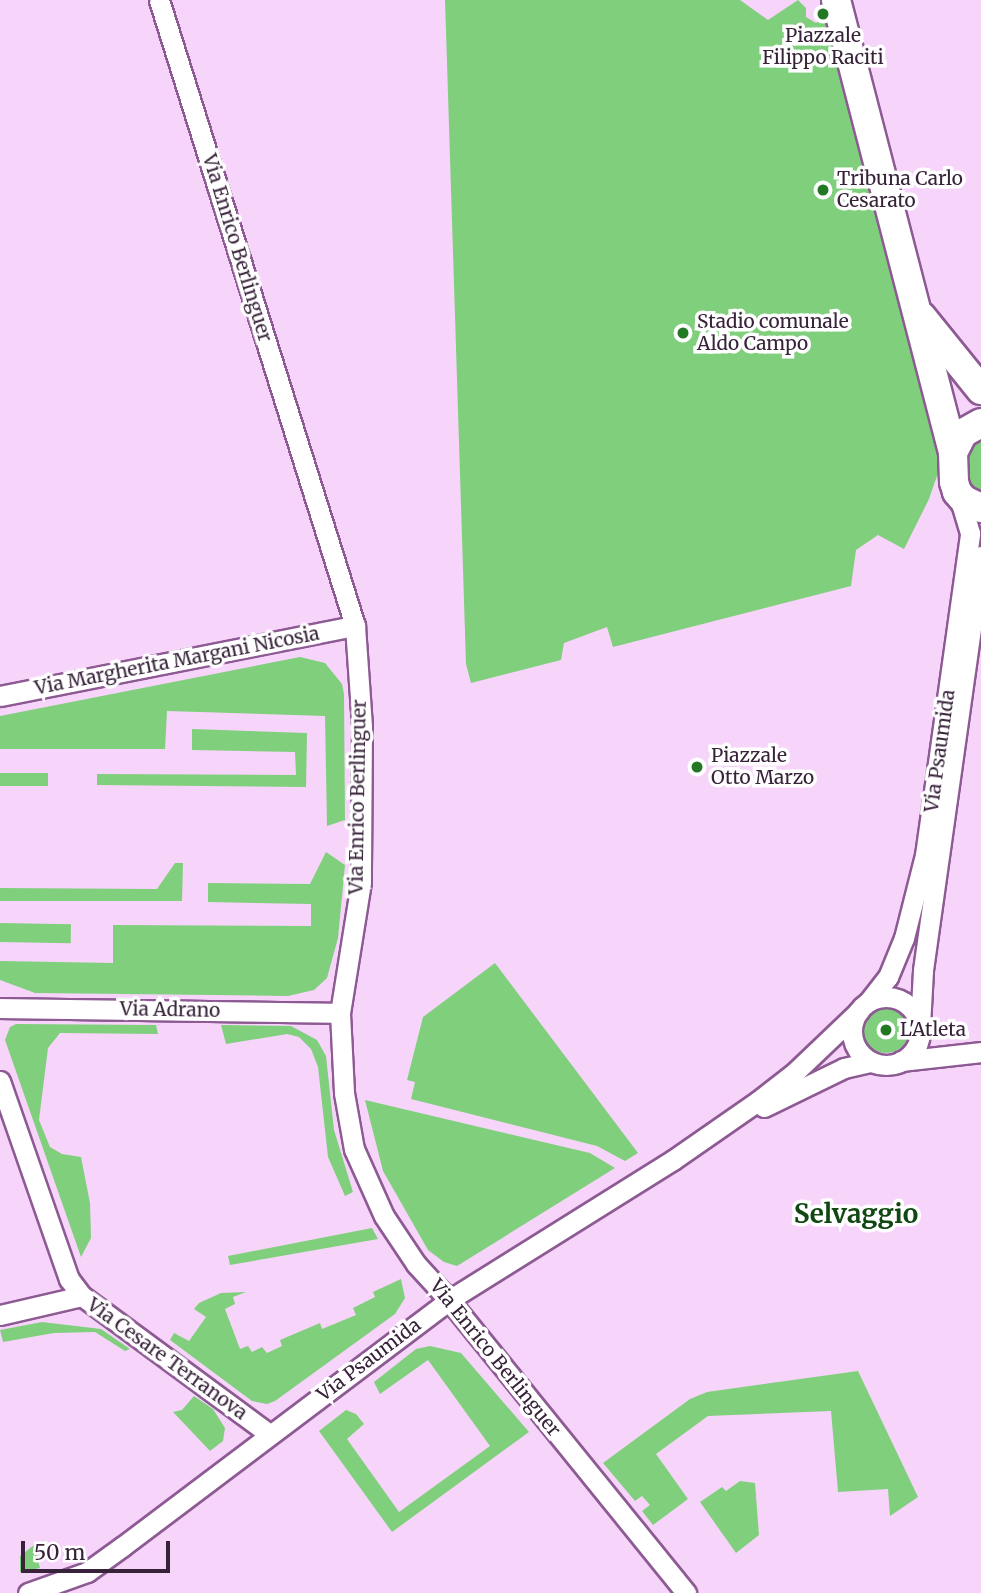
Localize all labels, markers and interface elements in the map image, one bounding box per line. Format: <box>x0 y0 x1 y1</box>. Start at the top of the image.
marker: Piazzale Filippo Raciti <box>815 6 831 22</box>
place label: Piazzale Filippo Raciti <box>762 25 884 69</box>
street label: Via Enrico Berlinguer <box>198 151 276 345</box>
place label: Tribuna Carlo Cesarato <box>837 168 963 212</box>
marker: Tribuna Carlo Cesarato <box>815 182 831 198</box>
place label: Stadio comunale Aldo Campo <box>697 311 849 355</box>
marker: Stadio comunale Aldo Campo <box>675 325 691 341</box>
street label: Via Margherita Margani Nicosia <box>33 622 321 700</box>
street label: Via Psaumida <box>920 688 960 814</box>
street label: Via Enrico Berlinguer <box>345 699 371 895</box>
place label: Piazzale Otto Marzo <box>711 745 814 789</box>
marker: Piazzale Otto Marzo <box>689 759 705 775</box>
street label: Via Adrano <box>120 998 220 1022</box>
place label: L'Atleta <box>900 1019 966 1041</box>
marker: L'Atleta <box>878 1022 894 1038</box>
district label: Selvaggio <box>794 1198 918 1230</box>
street label: Via Enrico Berlinguer <box>425 1275 565 1441</box>
street label: Via Cesare Terranova <box>83 1293 251 1425</box>
street label: Via Psaumida <box>313 1314 425 1406</box>
scale bar <box>24 1526 173 1570</box>
text: 50 m <box>34 1539 85 1566</box>

